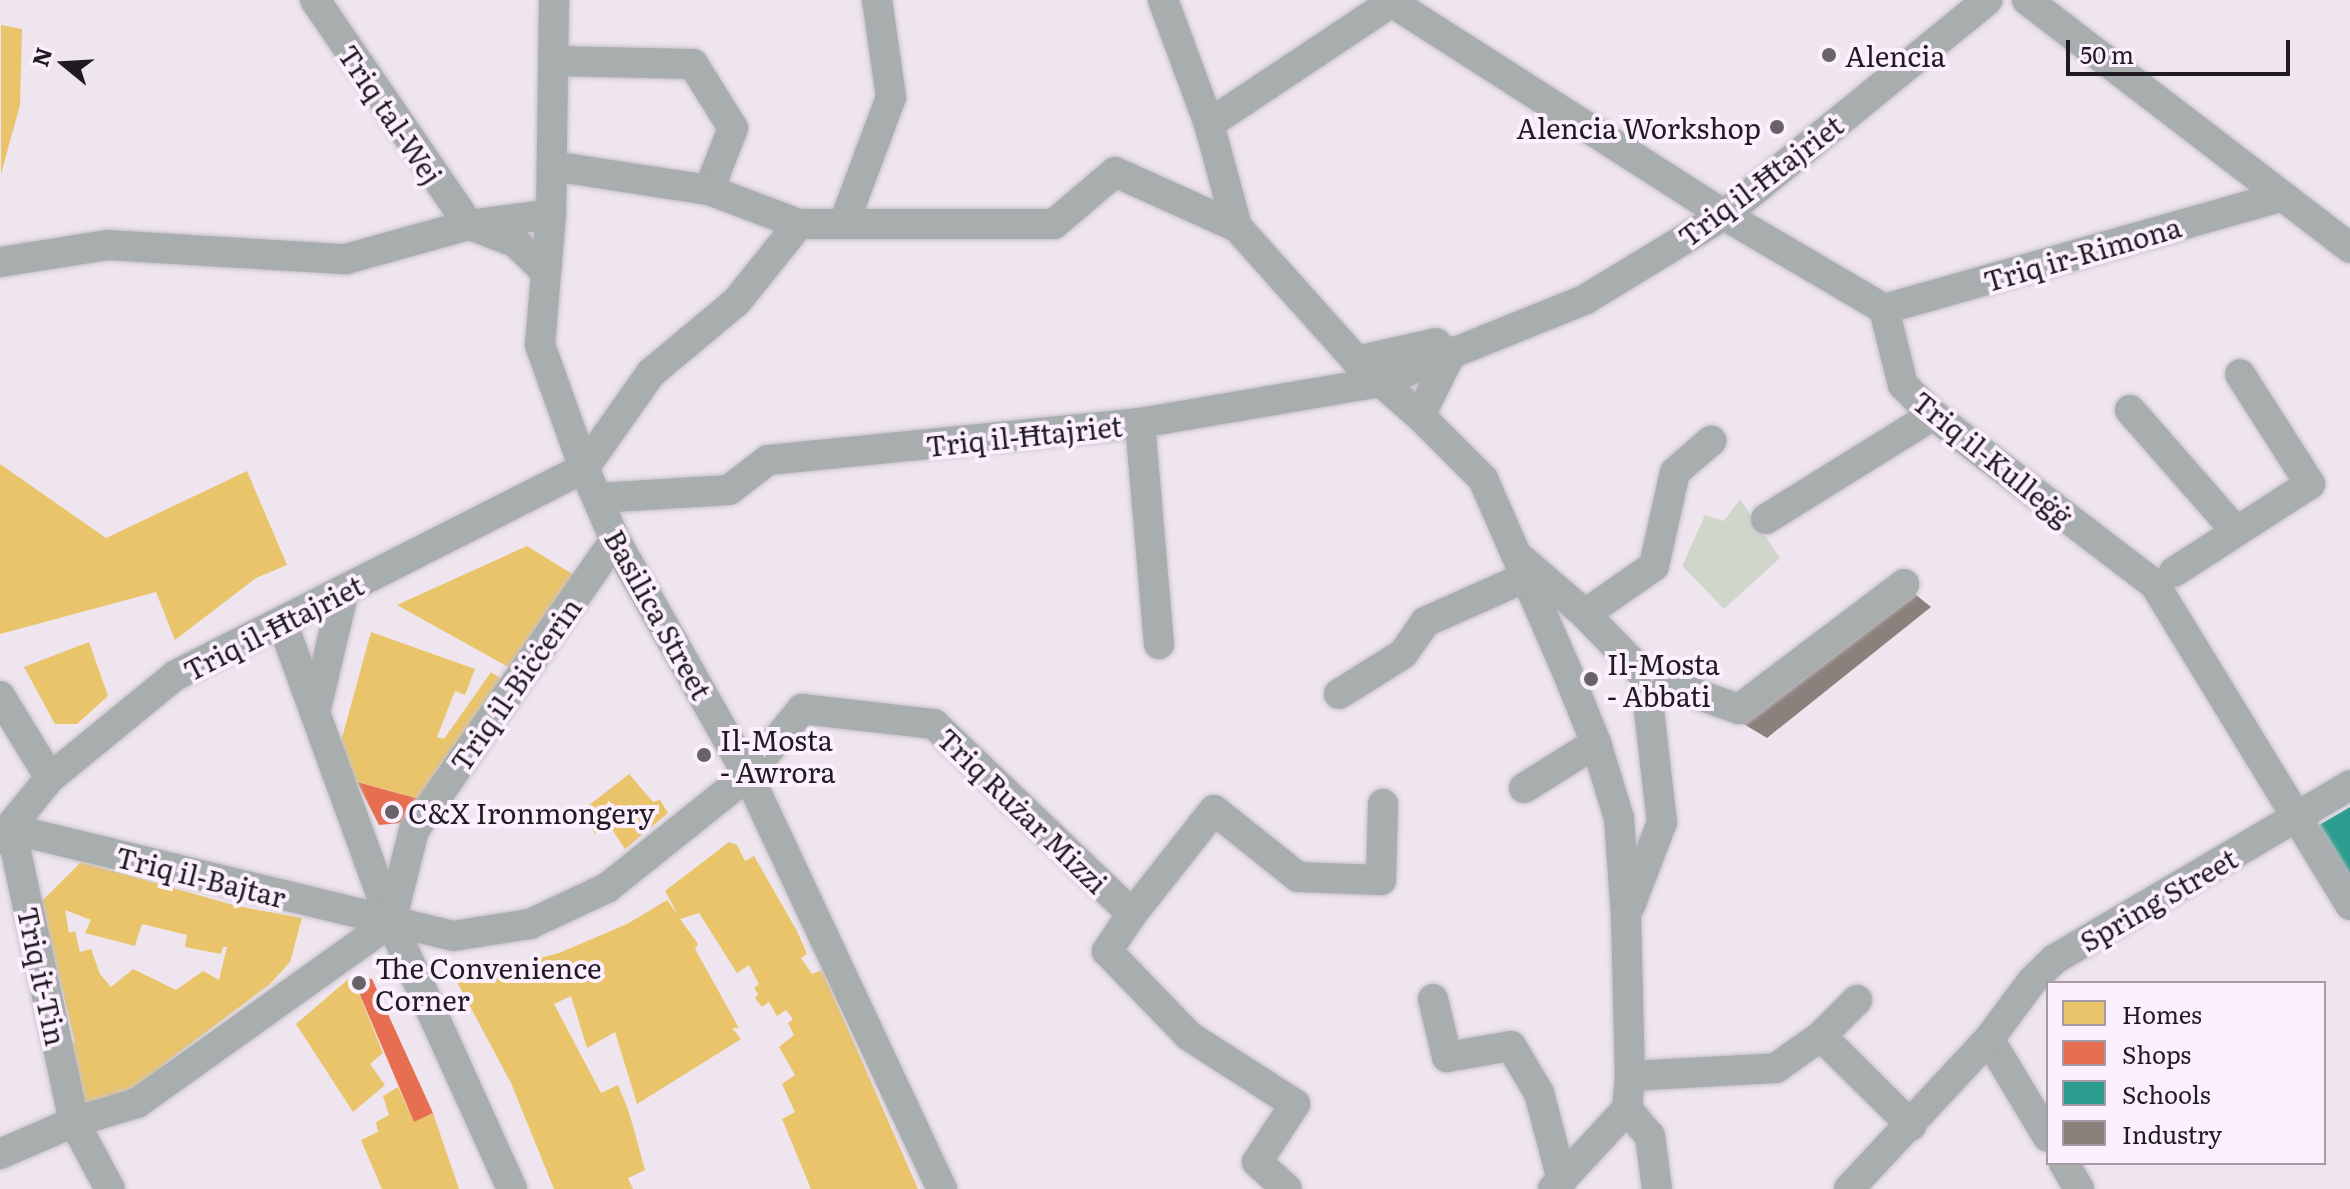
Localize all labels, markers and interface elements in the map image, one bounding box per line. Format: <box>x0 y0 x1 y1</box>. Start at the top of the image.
north arrow <box>24 24 104 104</box>
scale bar <box>2070 24 2294 74</box>
text: 50 m <box>2080 36 2134 71</box>
street label: Triq tal-Wej <box>332 38 450 190</box>
place label: Alencia <box>1845 38 1946 72</box>
text: N <box>22 43 59 70</box>
marker: Alencia <box>1820 46 1838 64</box>
street label: Triq il-Ħtajriet <box>1671 107 1849 253</box>
place label: Alencia Workshop <box>1516 110 1761 144</box>
marker: Alencia Workshop <box>1768 118 1786 136</box>
street label: Triq ir-Rimona <box>1979 209 2185 297</box>
street label: Triq il-Kulleġġ <box>1906 383 2080 533</box>
street label: Triq il-Ħtajriet <box>924 408 1124 462</box>
street label: Basilica Street <box>599 523 719 705</box>
street label: Triq il-Ħtajriet <box>177 567 369 687</box>
street label: Triq il-Biċċerin <box>443 591 587 777</box>
place label: Il-Mosta - Abbati <box>1607 646 1720 712</box>
marker: Il-Mosta - Abbati <box>1582 670 1600 688</box>
street label: Triq Rużar Mizzi <box>931 721 1115 899</box>
place label: Il-Mosta - Awrora <box>720 722 836 788</box>
marker: Il-Mosta - Awrora <box>695 746 713 764</box>
place label: C&X Ironmongery <box>408 795 655 829</box>
marker: C&X Ironmongery <box>383 803 401 821</box>
street label: Triq il-Bajtar <box>113 839 289 913</box>
street label: Spring Street <box>2073 840 2243 958</box>
street label: Triq it-Tin <box>12 904 74 1048</box>
place label: The Convenience Corner <box>375 950 602 1016</box>
marker: The Convenience Corner <box>350 974 368 992</box>
legend <box>2046 981 2326 1165</box>
text: Homes <box>2122 996 2202 1031</box>
text: Shops <box>2122 1036 2191 1071</box>
text: Schools <box>2122 1076 2211 1111</box>
text: Industry <box>2122 1116 2222 1151</box>

